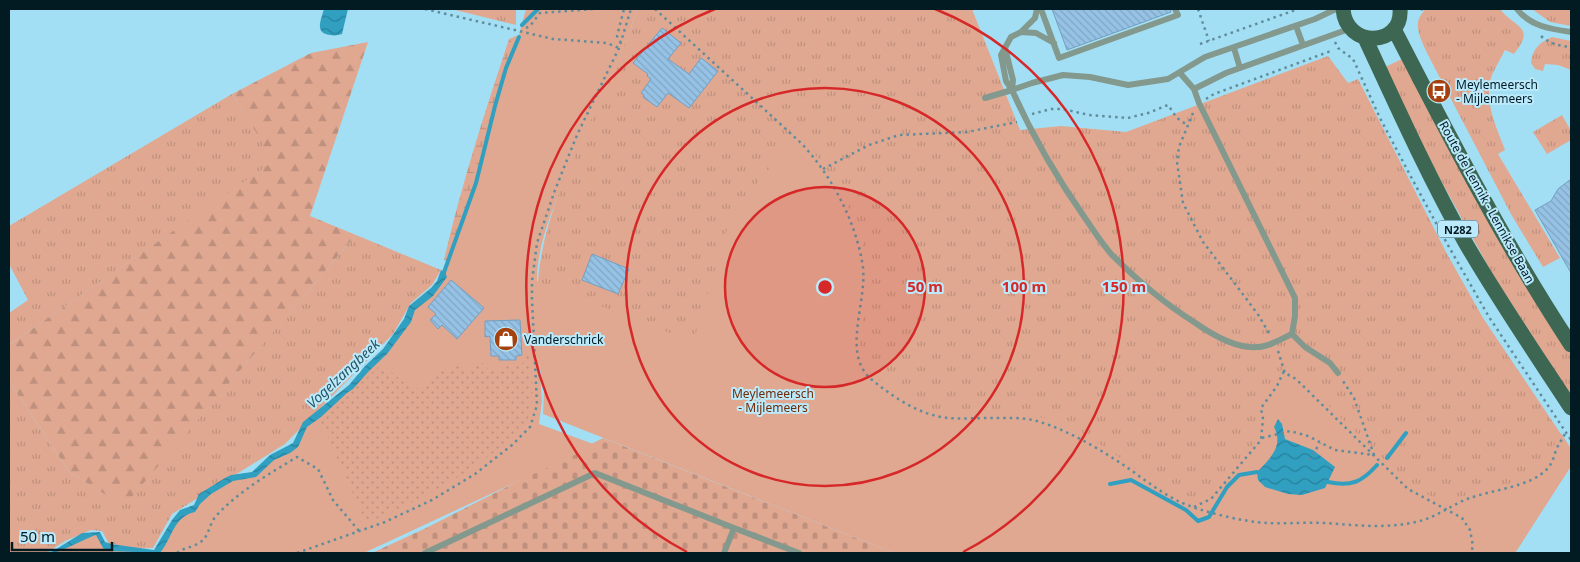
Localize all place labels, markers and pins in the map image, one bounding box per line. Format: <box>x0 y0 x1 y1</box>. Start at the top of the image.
place label: Meylemeersch - Mijlenmeers <box>1456 76 1538 107</box>
bus stop icon: Meylemeersch - Mijlenmeers <box>1426 78 1452 104</box>
centre of rings <box>816 278 834 296</box>
shop icon: Vanderschrick <box>493 326 519 352</box>
place label: Vanderschrick <box>524 331 604 348</box>

